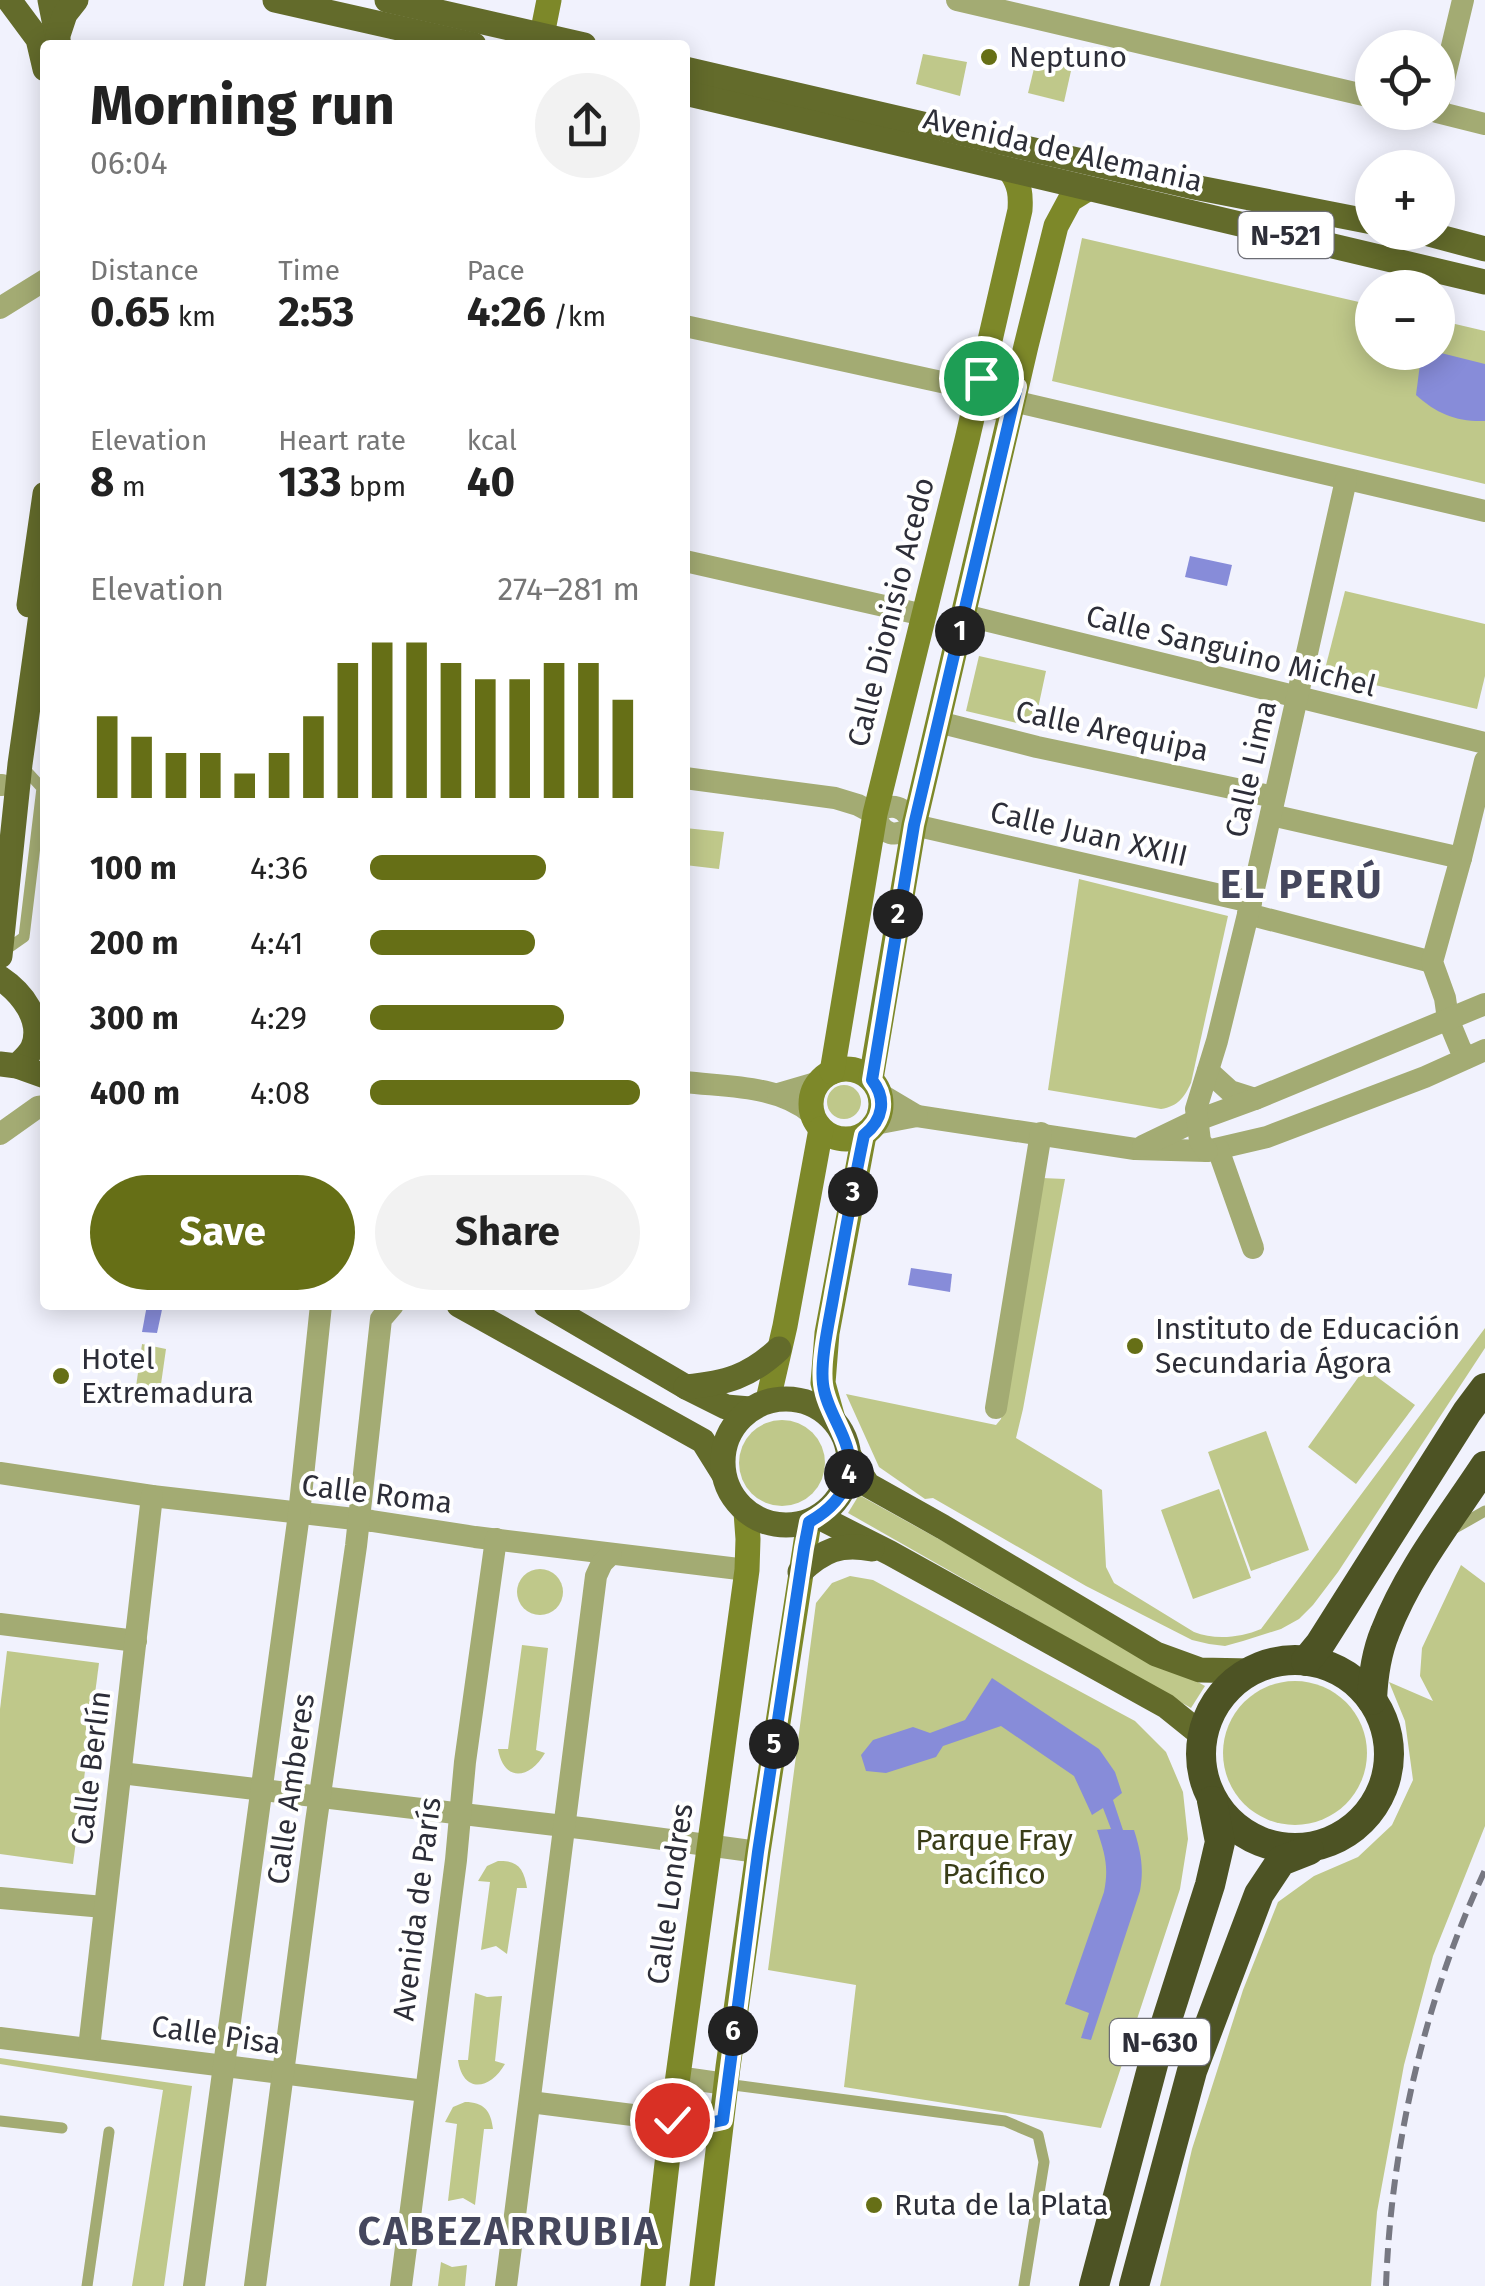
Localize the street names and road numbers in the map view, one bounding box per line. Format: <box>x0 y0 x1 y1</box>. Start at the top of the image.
street label: Avenida de Alemania <box>920 100 1206 200</box>
road number: N-521 <box>1238 212 1334 258</box>
street label: Calle Dionisio Acedo <box>840 474 942 750</box>
street label: Calle Sanguino Michel <box>1082 598 1380 705</box>
street label: Calle Arequipa <box>1012 693 1212 769</box>
street label: Calle Lima <box>1218 697 1284 841</box>
street label: Calle Juan XXIII <box>987 794 1191 874</box>
street label: Calle Roma <box>300 1467 454 1521</box>
street label: Calle Berlín <box>64 1689 118 1847</box>
street label: Calle Amberes <box>260 1691 322 1887</box>
street label: Avenida de París <box>385 1795 449 2023</box>
street label: Calle Londres <box>639 1801 701 1987</box>
street label: Calle Pisa <box>149 2008 283 2062</box>
road number: N-630 <box>1110 2019 1210 2065</box>

